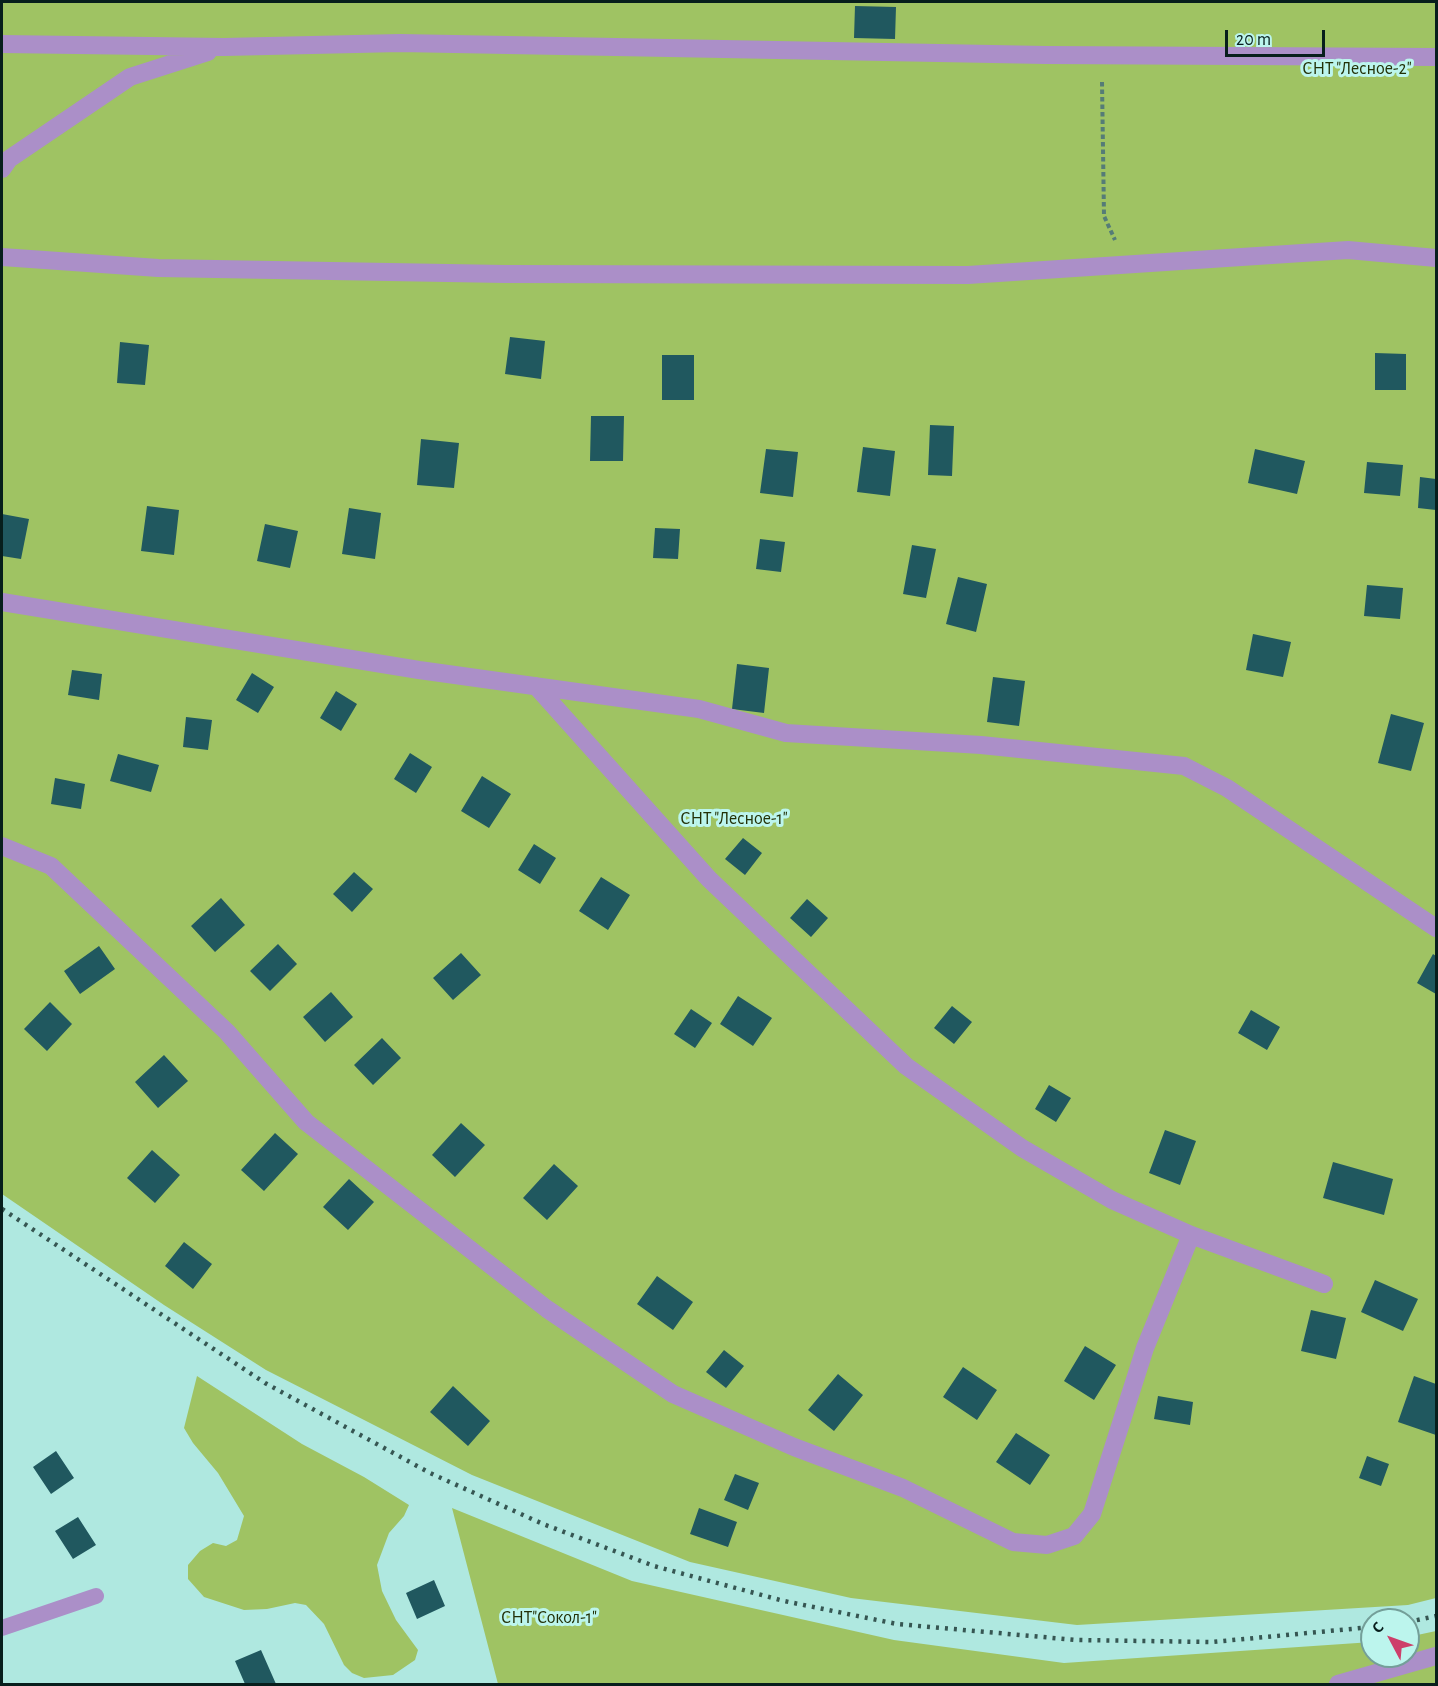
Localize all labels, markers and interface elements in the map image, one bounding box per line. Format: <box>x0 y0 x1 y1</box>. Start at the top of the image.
scale bar <box>1228 18 1328 56</box>
text: 20 m <box>1236 31 1271 49</box>
park label: СНТ "Лесное-2" <box>1302 58 1412 80</box>
park label: СНТ "Лесное-1" <box>680 808 788 830</box>
park label: СНТ"Сокол-1" <box>501 1607 597 1629</box>
north arrow <box>1360 1608 1420 1668</box>
text: С <box>1369 1619 1387 1636</box>

